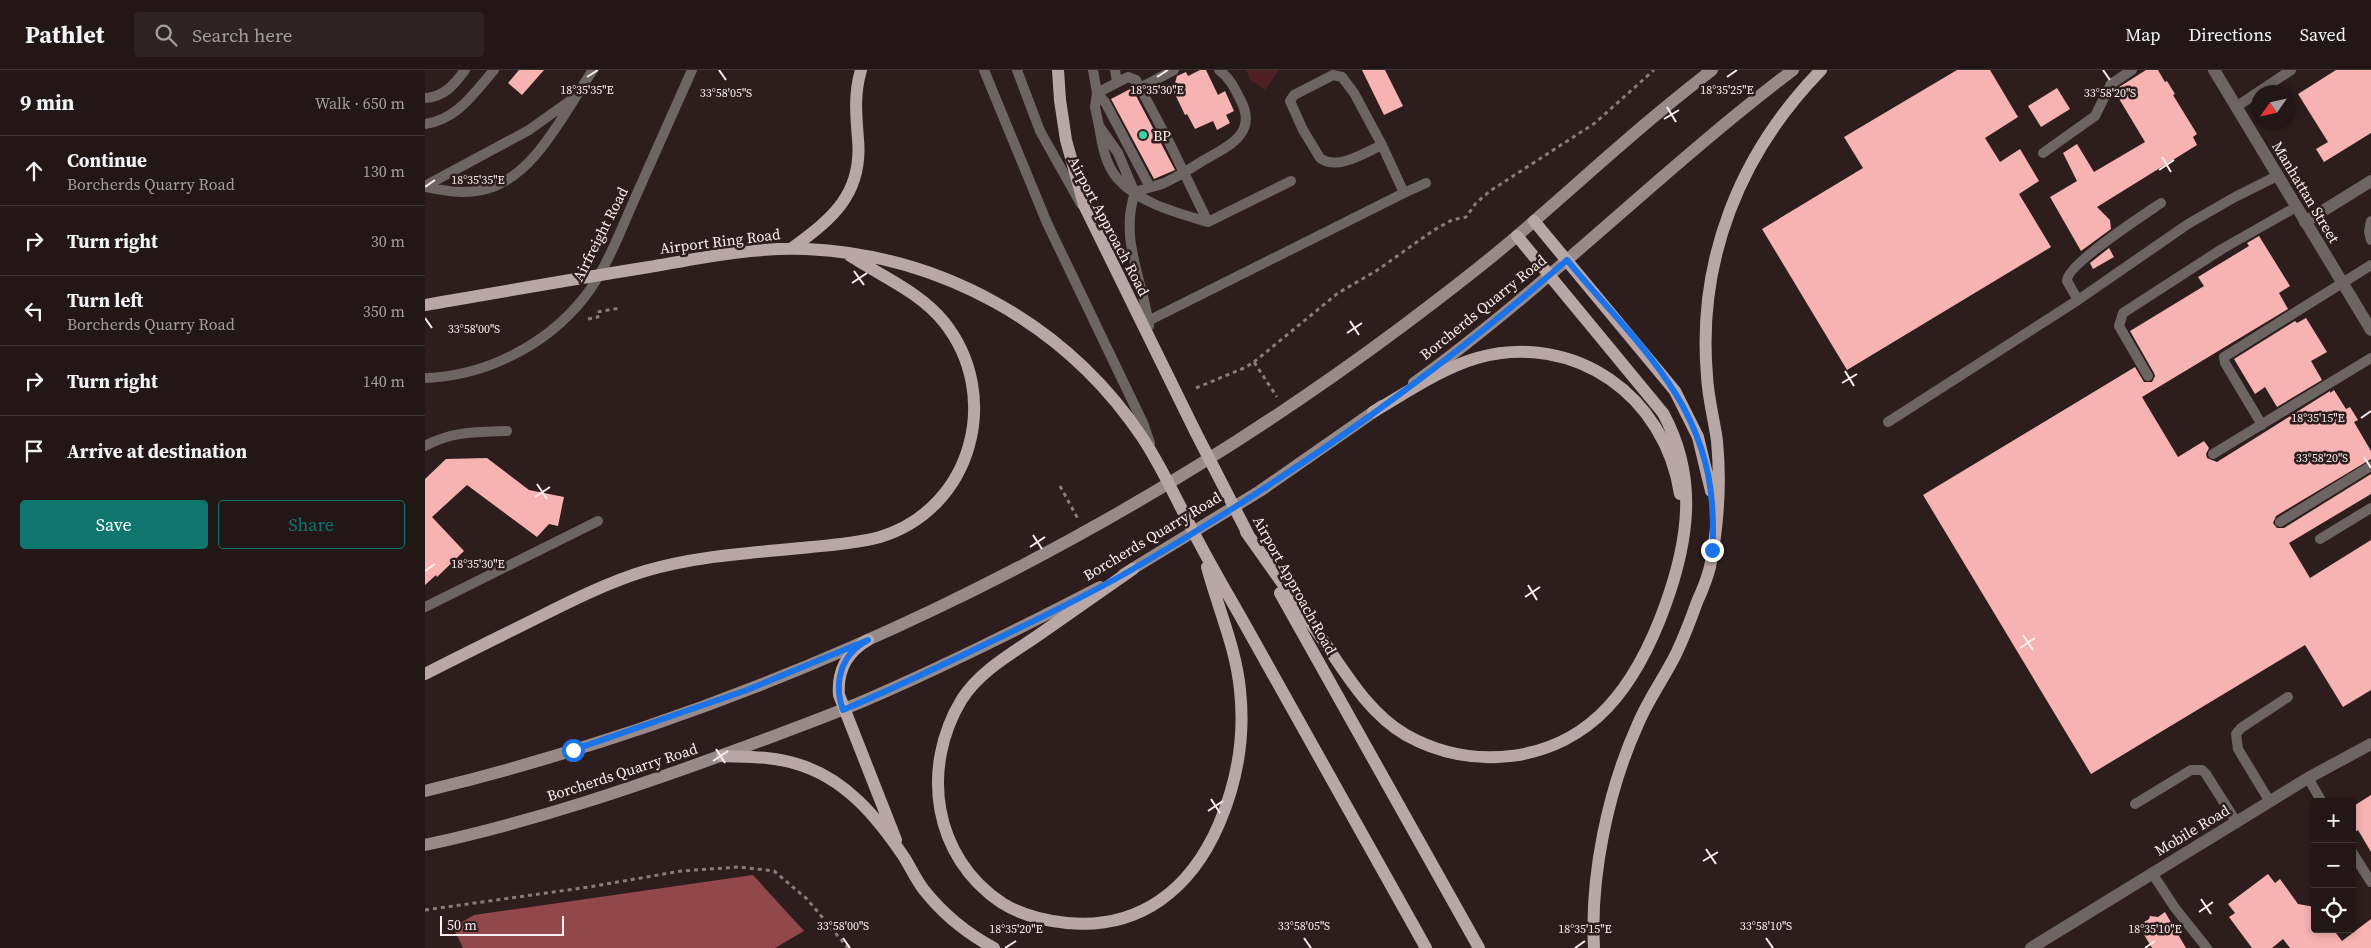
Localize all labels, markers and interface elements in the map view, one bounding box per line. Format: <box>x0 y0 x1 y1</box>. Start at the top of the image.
search box <box>134 12 484 57</box>
text: Pathlet <box>25 18 104 51</box>
icon: search <box>152 21 180 49</box>
text: Search here <box>192 22 293 48</box>
text: Map <box>2125 22 2161 47</box>
text: Directions <box>2189 22 2272 47</box>
text: Saved <box>2300 22 2346 47</box>
text: 18°35'35"E <box>560 82 614 98</box>
text: 18°35'30"E <box>1130 82 1184 98</box>
text: 18°35'25"E <box>1700 82 1754 98</box>
text: 33°58'05"S <box>700 85 752 101</box>
text: 33°58'20"S <box>2084 85 2136 101</box>
north arrow <box>2251 85 2296 130</box>
text: 9 min <box>20 88 75 117</box>
text: Walk · 650 m <box>315 92 405 114</box>
place label: BP <box>1153 125 1171 146</box>
marker: BP <box>1137 129 1149 141</box>
street label: Manhattan Street <box>2267 137 2345 247</box>
text: Continue <box>67 147 147 173</box>
street label: Airport Approach Road <box>1063 152 1155 300</box>
icon: ahead <box>20 157 48 185</box>
text: 130 m <box>363 160 405 182</box>
text: 18°35'35"E <box>451 172 505 188</box>
text: Borcherds Quarry Road <box>67 173 235 195</box>
street label: Airfreight Road <box>567 183 633 285</box>
street label: Airport Ring Road <box>659 223 782 259</box>
icon: right <box>20 227 48 255</box>
text: Turn right <box>67 228 158 254</box>
text: 30 m <box>371 230 405 252</box>
street label: Borcherds Quarry Road <box>1415 249 1551 365</box>
text: Turn left <box>67 287 143 313</box>
icon: left <box>20 297 48 325</box>
text: 350 m <box>363 300 405 322</box>
text: Borcherds Quarry Road <box>67 313 235 335</box>
text: 33°58'00"S <box>448 321 500 337</box>
icon: right <box>20 367 48 395</box>
text: Turn right <box>67 368 158 394</box>
text: 140 m <box>363 370 405 392</box>
text: 18°35'15"E <box>2291 410 2345 426</box>
icon: arrive <box>20 437 48 465</box>
text: Arrive at destination <box>67 438 247 464</box>
text: 33°58'20"S <box>2296 450 2348 466</box>
street label: Borcherds Quarry Road <box>1079 486 1225 586</box>
button: Save <box>20 500 208 549</box>
button: Share <box>218 500 405 549</box>
street label: Airport Approach Road <box>1248 512 1342 658</box>
route end <box>1701 539 1724 562</box>
text: 18°35'30"E <box>451 556 505 572</box>
street label: Borcherds Quarry Road <box>544 738 701 806</box>
route start <box>562 739 585 762</box>
map controls <box>2311 798 2356 933</box>
button: + <box>2311 798 2356 843</box>
street label: Mobile Road <box>2151 799 2234 861</box>
button: − <box>2311 843 2356 888</box>
button: locate <box>2311 888 2356 933</box>
scale bar <box>440 913 564 936</box>
text: 50 m <box>447 915 477 935</box>
text: 33°58'00"S <box>817 918 869 934</box>
text: 33°58'05"S <box>1278 918 1330 934</box>
text: 33°58'10"S <box>1740 918 1792 934</box>
text: 18°35'20"E <box>989 921 1043 937</box>
text: 18°35'15"E <box>1558 921 1612 937</box>
text: 18°35'10"E <box>2128 921 2182 937</box>

